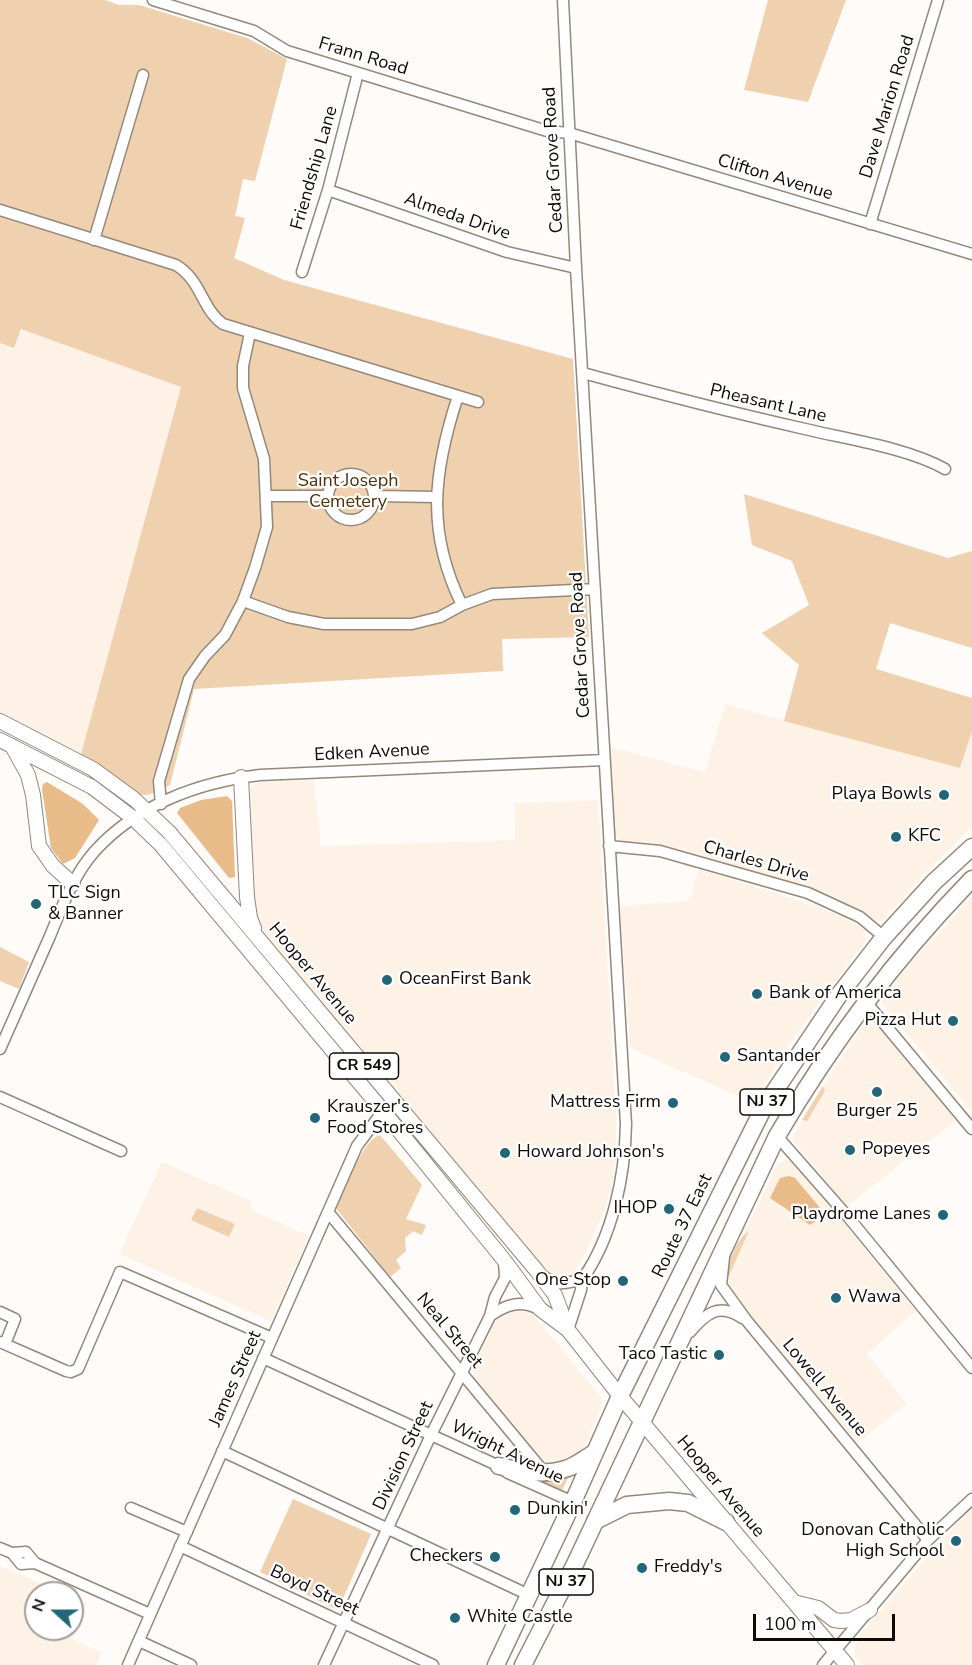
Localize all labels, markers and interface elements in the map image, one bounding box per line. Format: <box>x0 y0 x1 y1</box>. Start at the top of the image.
street label: Frann Road <box>316 33 410 81</box>
street label: Dave Marion Road <box>856 33 920 181</box>
street label: Cedar Grove Road <box>539 86 569 234</box>
street label: Friendship Lane <box>287 104 343 232</box>
street label: Clifton Avenue <box>715 150 835 206</box>
street label: Almeda Drive <box>401 189 513 245</box>
street label: Pheasant Lane <box>708 380 828 428</box>
park label: Saint Joseph Cemetery <box>298 471 398 514</box>
street label: Cedar Grove Road <box>566 571 596 719</box>
street label: Edken Avenue <box>314 739 430 767</box>
place label: Playa Bowls <box>832 784 932 806</box>
marker: Playa Bowls <box>937 788 951 802</box>
place label: KFC <box>908 826 941 848</box>
marker: KFC <box>889 830 903 844</box>
street label: Charles Drive <box>701 837 811 887</box>
place label: TLC Sign & Banner <box>48 883 123 926</box>
marker: TLC Sign & Banner <box>29 897 43 911</box>
street label: Hooper Avenue <box>263 919 361 1029</box>
place label: OceanFirst Bank <box>399 969 531 991</box>
marker: OceanFirst Bank <box>380 973 394 987</box>
place label: Bank of America <box>769 983 902 1005</box>
marker: Bank of America <box>750 987 764 1001</box>
place label: Pizza Hut <box>865 1010 941 1032</box>
marker: Pizza Hut <box>946 1014 960 1028</box>
place label: Santander <box>737 1046 820 1068</box>
marker: Santander <box>718 1050 732 1064</box>
road number: CR 549 <box>330 1053 398 1079</box>
marker: Burger 25 <box>870 1085 884 1099</box>
road number: NJ 37 <box>740 1089 794 1115</box>
place label: Mattress Firm <box>550 1092 661 1114</box>
marker: Mattress Firm <box>666 1096 680 1110</box>
place label: Krauszer's Food Stores <box>327 1097 423 1140</box>
place label: Burger 25 <box>836 1101 918 1123</box>
marker: Krauszer's Food Stores <box>308 1111 322 1125</box>
place label: Popeyes <box>862 1139 930 1161</box>
place label: Howard Johnson's <box>517 1142 664 1164</box>
marker: Popeyes <box>843 1143 857 1157</box>
marker: Howard Johnson's <box>498 1146 512 1160</box>
street label: Route 37 East <box>648 1170 718 1282</box>
place label: IHOP <box>613 1198 657 1220</box>
marker: IHOP <box>662 1202 676 1216</box>
place label: Playdrome Lanes <box>791 1204 931 1226</box>
marker: Playdrome Lanes <box>936 1208 950 1222</box>
place label: One Stop <box>535 1270 611 1292</box>
marker: One Stop <box>616 1274 630 1288</box>
place label: Wawa <box>848 1287 901 1309</box>
street label: Neal Street <box>411 1289 487 1373</box>
marker: Wawa <box>829 1291 843 1305</box>
street label: James Street <box>205 1328 267 1430</box>
street label: Lowell Avenue <box>777 1335 871 1441</box>
place label: Taco Tastic <box>619 1344 707 1366</box>
marker: Taco Tastic <box>712 1348 726 1362</box>
street label: Division Street <box>369 1398 439 1514</box>
street label: Wright Avenue <box>447 1416 567 1490</box>
street label: Hooper Avenue <box>671 1432 769 1542</box>
place label: Dunkin' <box>527 1499 588 1521</box>
marker: Dunkin' <box>508 1503 522 1517</box>
place label: Donovan Catholic High School <box>801 1520 944 1562</box>
marker: Donovan Catholic High School <box>949 1534 963 1548</box>
place label: Checkers <box>409 1546 483 1568</box>
marker: Checkers <box>488 1550 502 1564</box>
place label: Freddy's <box>654 1557 722 1579</box>
street label: Boyd Street <box>266 1561 362 1621</box>
marker: Freddy's <box>635 1561 649 1575</box>
road number: NJ 37 <box>539 1569 593 1595</box>
north arrow <box>24 1581 84 1641</box>
text: N <box>27 1596 51 1615</box>
scale bar <box>756 1602 898 1640</box>
place label: White Castle <box>467 1607 573 1629</box>
marker: White Castle <box>448 1611 462 1625</box>
text: 100 m <box>764 1612 816 1636</box>

